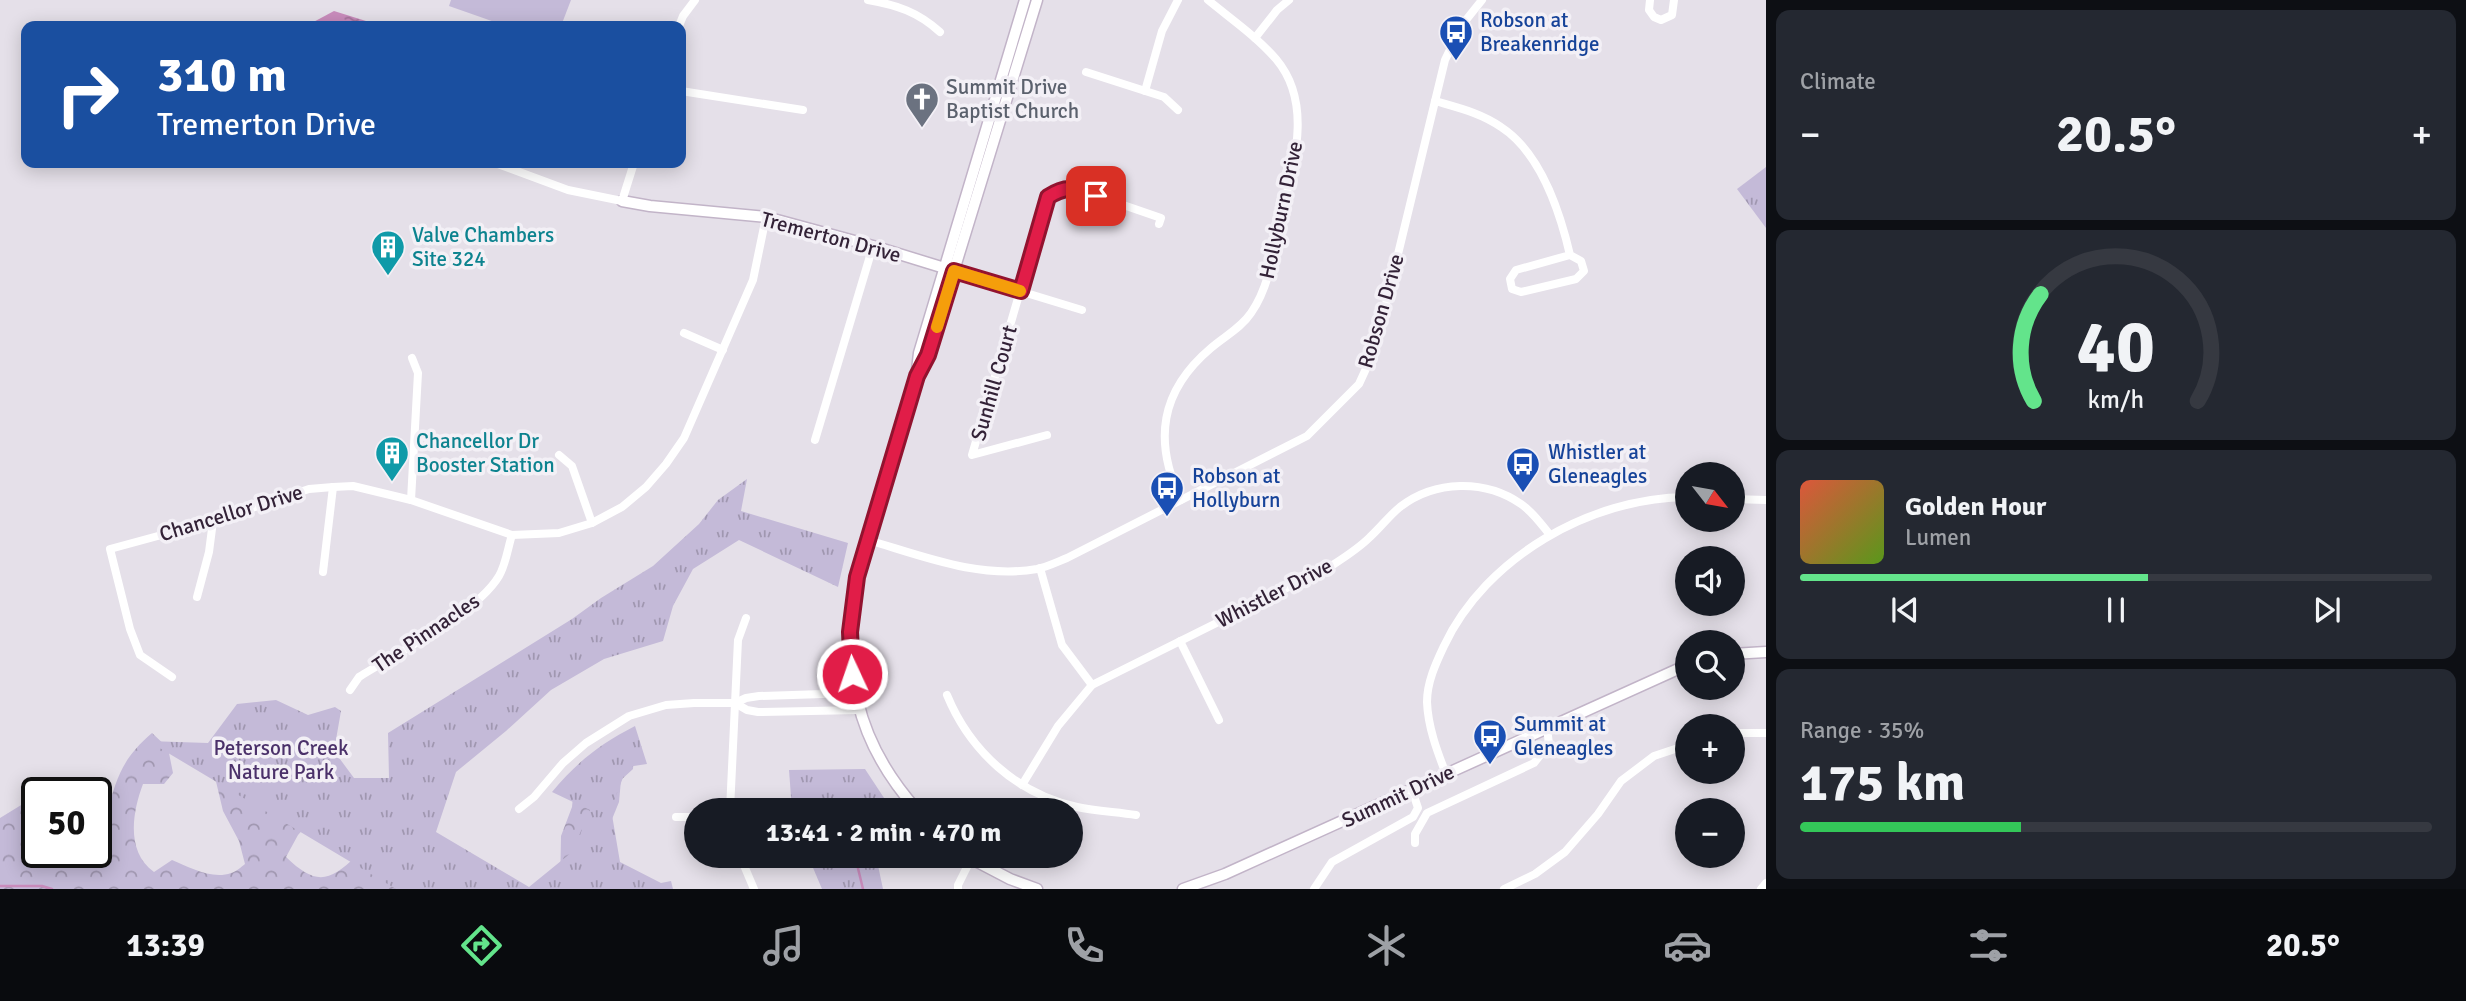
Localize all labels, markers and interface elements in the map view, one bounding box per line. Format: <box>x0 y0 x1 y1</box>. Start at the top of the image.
place label: Robson at Breakenridge <box>1480 7 1599 57</box>
bus stop icon: Robson at Breakenridge <box>1437 13 1475 62</box>
text: 310 m <box>157 45 287 105</box>
icon: right <box>42 49 133 140</box>
text: Climate <box>1800 67 1876 96</box>
place label: Summit Drive Baptist Church <box>946 74 1079 124</box>
church icon: Summit Drive Baptist Church <box>903 80 941 129</box>
text: 20.5° <box>2056 102 2176 166</box>
text: Tremerton Drive <box>157 105 376 144</box>
text: − <box>1800 111 1821 158</box>
text: + <box>2411 111 2432 158</box>
street label: Hollyburn Drive <box>1254 139 1308 281</box>
pin <box>1066 166 1126 226</box>
icon: arrive <box>1077 177 1115 215</box>
street label: Tremerton Drive <box>758 206 904 268</box>
place label: Valve Chambers Site 324 <box>412 222 554 272</box>
building icon: Valve Chambers Site 324 <box>369 228 407 277</box>
street label: Robson Drive <box>1352 251 1410 371</box>
text: 40 <box>2077 303 2155 392</box>
street label: Sunhill Court <box>965 322 1023 444</box>
text: km/h <box>2088 383 2144 414</box>
place label: Chancellor Dr Booster Station <box>416 428 555 478</box>
building icon: Chancellor Dr Booster Station <box>373 434 411 483</box>
place label: Whistler at Gleneagles <box>1548 439 1647 489</box>
bus stop icon: Whistler at Gleneagles <box>1504 445 1542 494</box>
north arrow <box>1675 462 1745 532</box>
map controls <box>1675 462 1745 868</box>
place label: Robson at Hollyburn <box>1192 463 1281 513</box>
bus stop icon: Robson at Hollyburn <box>1148 469 1186 518</box>
street label: Chancellor Drive <box>156 479 306 547</box>
text: Golden Hour <box>1905 491 2046 523</box>
text: Lumen <box>1905 523 1971 552</box>
button: sound <box>1675 546 1745 616</box>
street label: Whistler Drive <box>1211 553 1337 633</box>
street label: The Pinnacles <box>368 588 484 678</box>
icon: previous <box>1886 591 1924 629</box>
icon: pause <box>2097 591 2135 629</box>
icon: next <box>2308 591 2346 629</box>
button: search <box>1675 630 1745 700</box>
position arrow <box>815 637 889 711</box>
place label: Summit at Gleneagles <box>1514 711 1613 761</box>
button: + <box>1675 714 1745 784</box>
text: Range · 35% <box>1800 716 1924 745</box>
bus stop icon: Summit at Gleneagles <box>1471 717 1509 766</box>
park label: Peterson Creek Nature Park <box>213 735 349 785</box>
text: 175 km <box>1800 751 1965 815</box>
street label: Summit Drive <box>1338 759 1458 833</box>
speed limit sign: 50 <box>21 777 112 868</box>
button: − <box>1675 798 1745 868</box>
text: 13:41 · 2 min · 470 m <box>766 817 1001 849</box>
icon: directions <box>457 921 506 970</box>
icon: music <box>759 921 808 970</box>
icon: phone <box>1060 921 1109 970</box>
icon: climate <box>1362 921 1411 970</box>
icon: car <box>1663 921 1712 970</box>
icon: filters <box>1964 921 2013 970</box>
text: 13:39 <box>126 926 205 965</box>
text: 20.5° <box>2266 926 2340 965</box>

